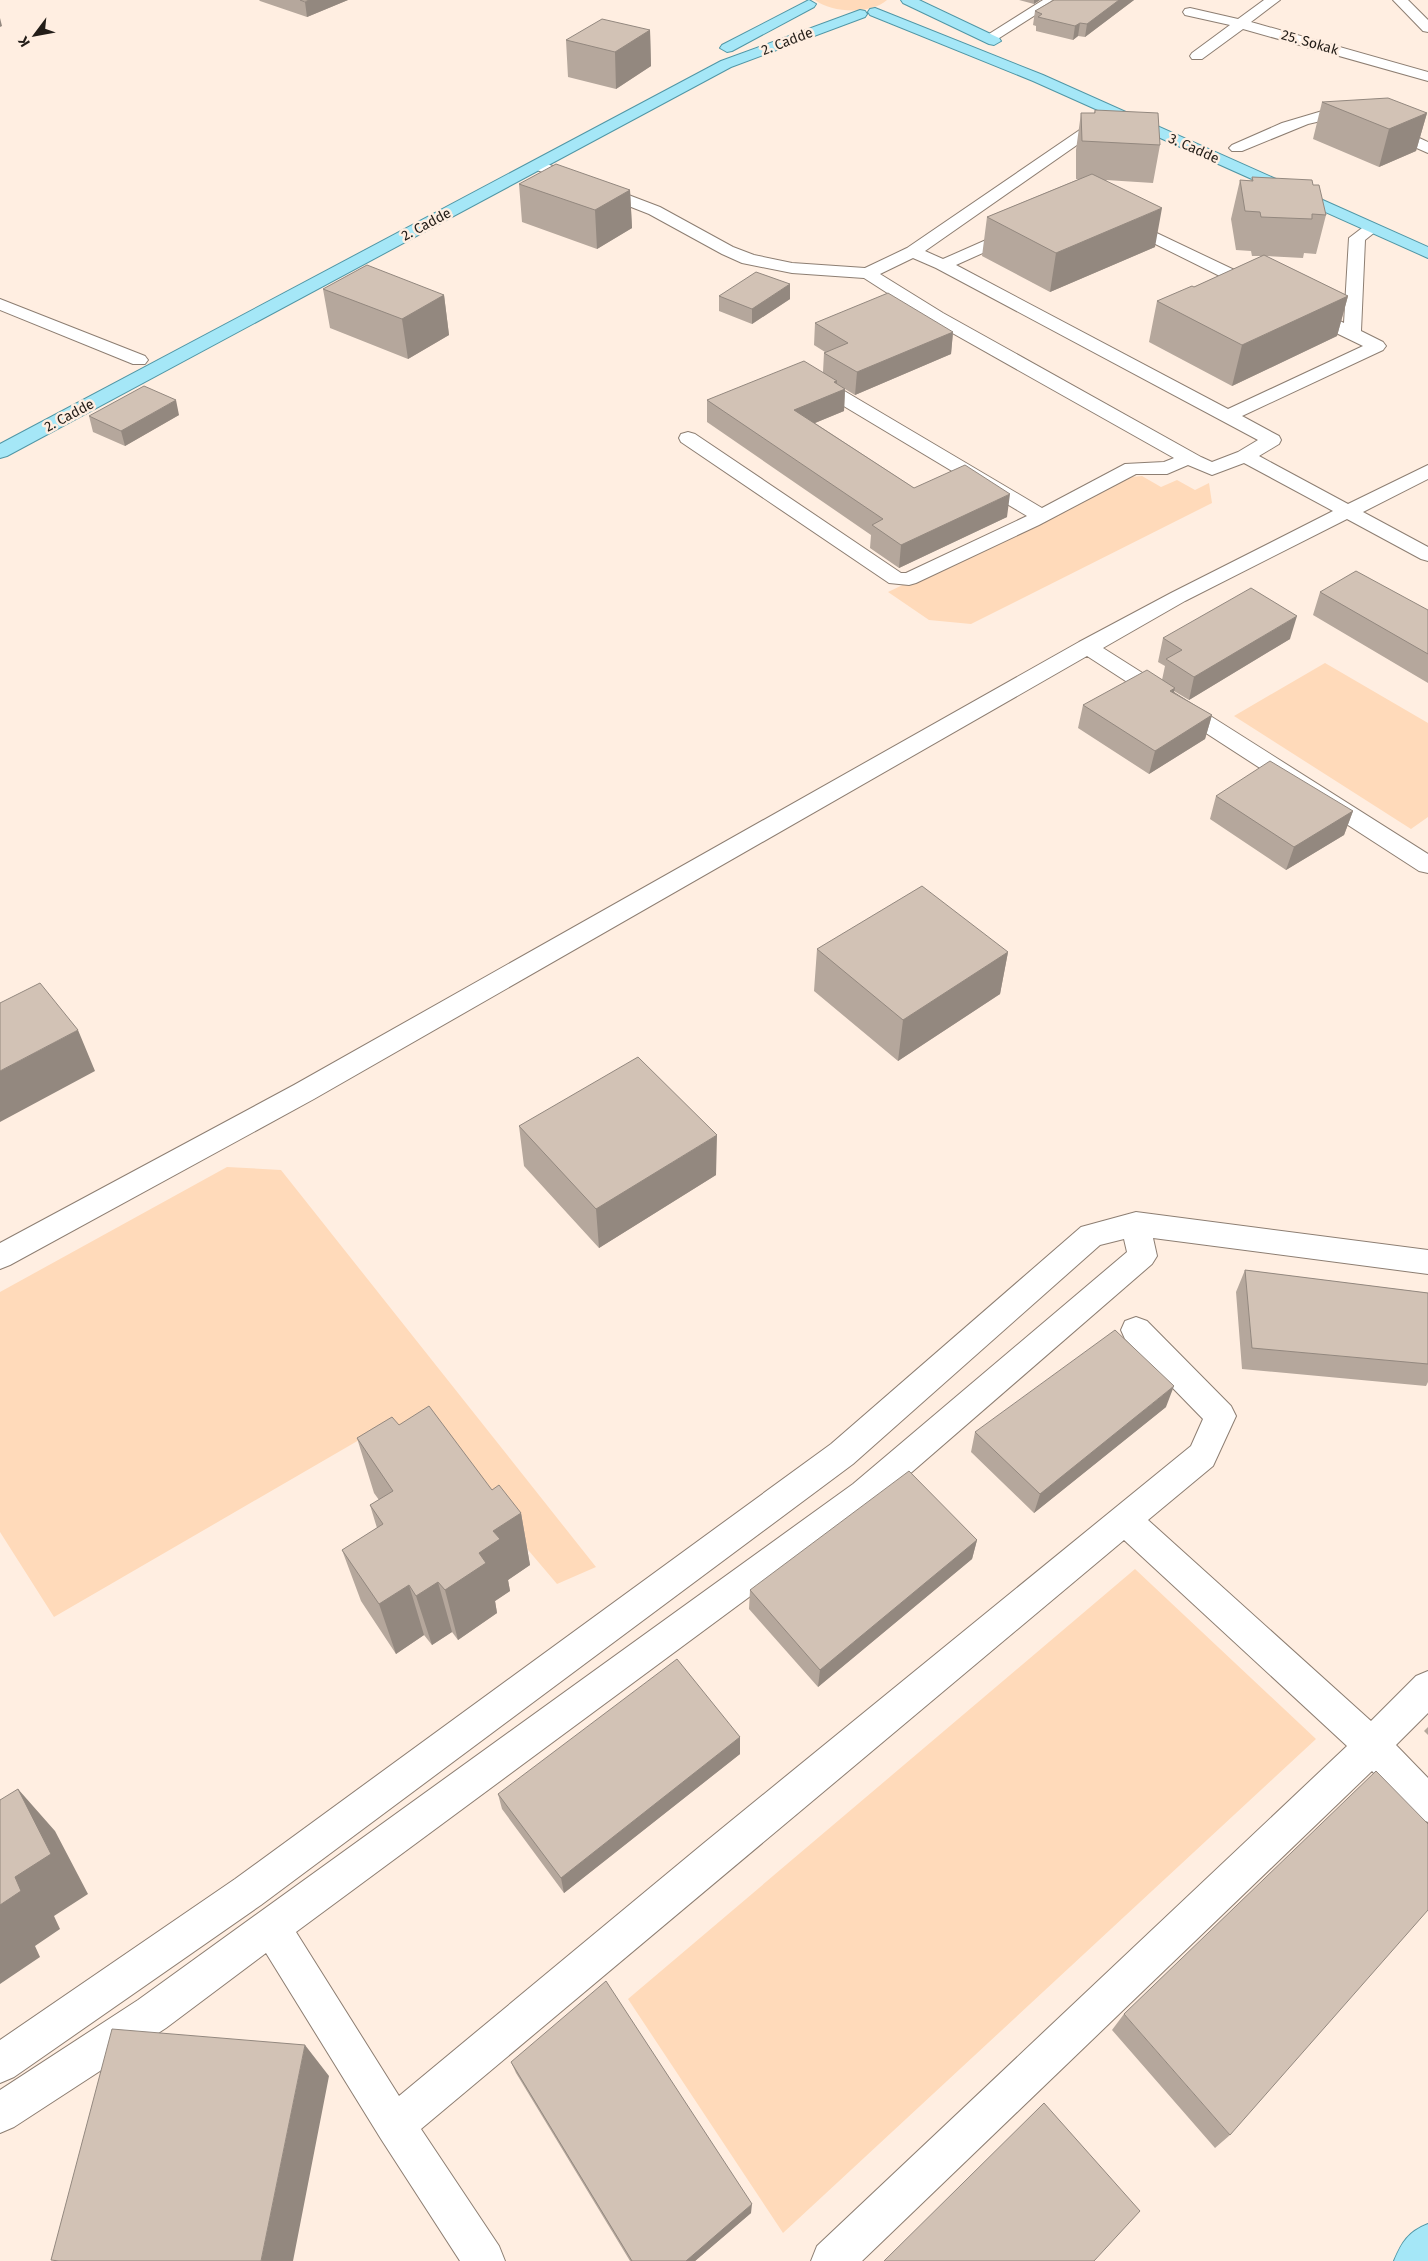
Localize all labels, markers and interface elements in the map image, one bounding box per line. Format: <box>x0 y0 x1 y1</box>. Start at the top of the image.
north arrow <box>10 10 60 60</box>
street label: 2. Cadde <box>759 24 815 59</box>
street label: 25. Sokak <box>1279 26 1341 59</box>
text: K <box>14 32 34 50</box>
street label: 3. Cadde <box>1166 130 1222 167</box>
street label: 2. Cadde <box>399 204 454 245</box>
street label: 2. Cadde <box>42 395 97 436</box>

